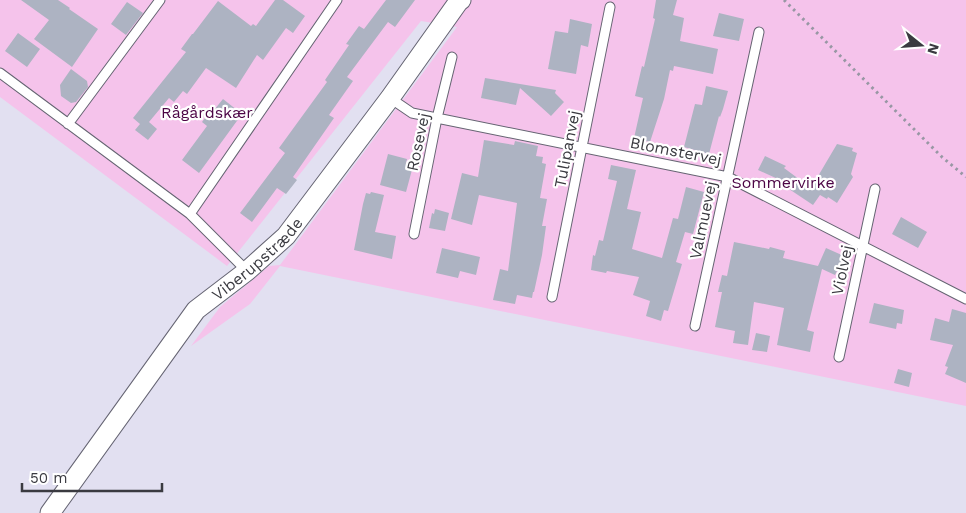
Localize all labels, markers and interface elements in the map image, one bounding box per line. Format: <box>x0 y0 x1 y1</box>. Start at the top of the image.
north arrow <box>896 20 946 70</box>
text: N <box>924 42 943 56</box>
park label: Rågårdskær <box>161 103 253 122</box>
street label: Tulipanvej <box>550 109 584 189</box>
street label: Rosevej <box>403 111 433 173</box>
street label: Blomstervej <box>629 133 723 169</box>
park label: Sommervirke <box>731 173 835 192</box>
street label: Valmuevej <box>685 179 721 261</box>
street label: Viberupstræde <box>208 213 306 304</box>
street label: Violvej <box>827 243 857 297</box>
scale bar <box>22 460 162 492</box>
text: 50 m <box>30 469 67 487</box>

